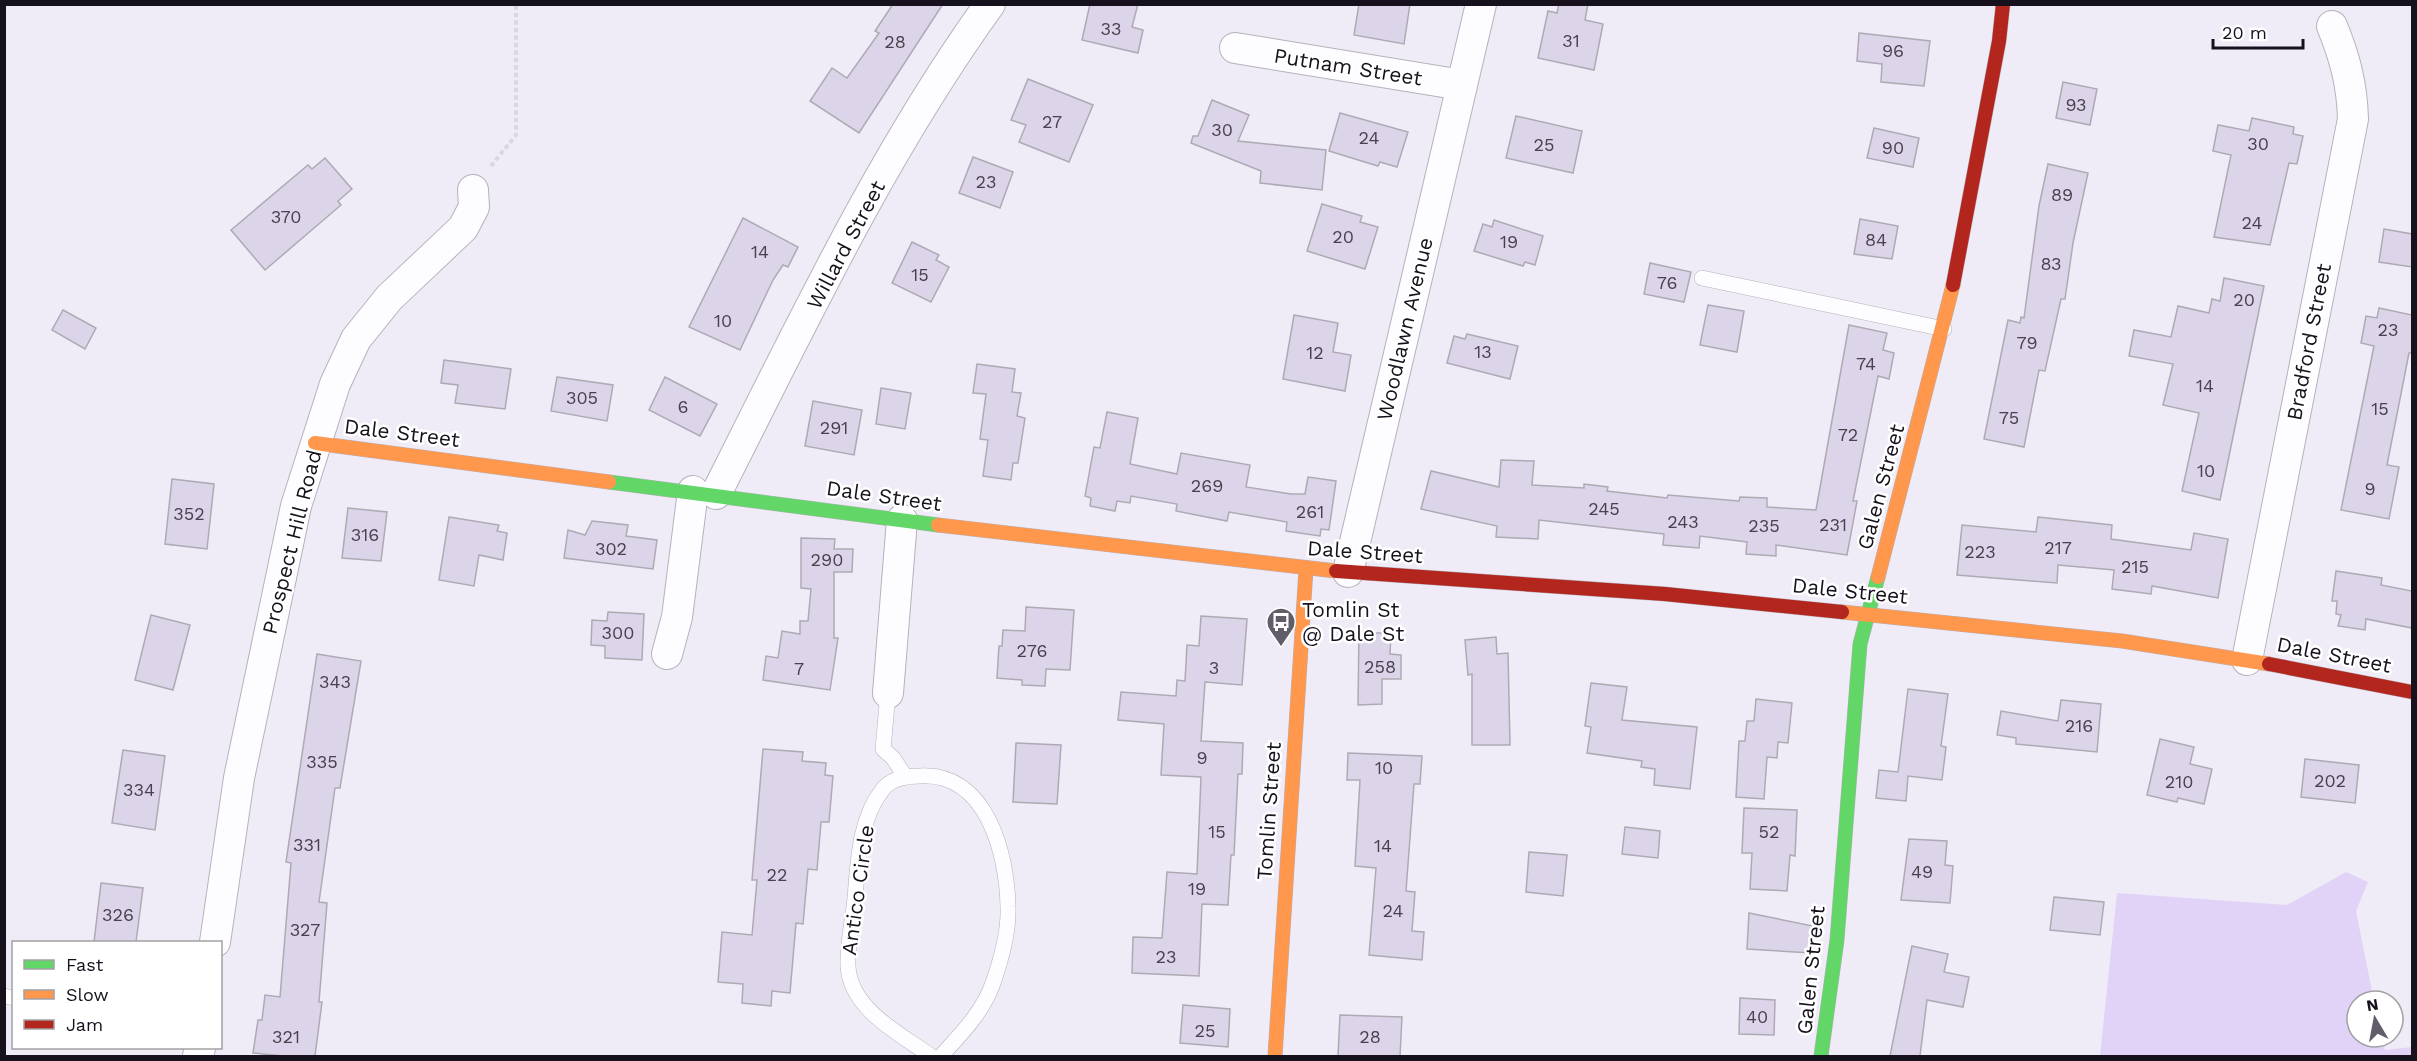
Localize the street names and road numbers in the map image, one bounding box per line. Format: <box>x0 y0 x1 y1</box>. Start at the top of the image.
street label: Putnam Street <box>1272 42 1424 91</box>
street label: Willard Street <box>801 176 890 313</box>
street label: Woodlawn Avenue <box>1371 235 1438 423</box>
street label: Bradford Street <box>2281 261 2336 423</box>
street label: Dale Street <box>343 413 461 452</box>
street label: Galen Street <box>1852 421 1909 552</box>
street label: Prospect Hill Road <box>256 447 327 637</box>
street label: Dale Street <box>825 475 943 516</box>
street label: Dale Street <box>1306 535 1424 568</box>
street label: Dale Street <box>1791 572 1909 609</box>
street label: Dale Street <box>2275 631 2394 678</box>
street label: Tomlin Street <box>1251 741 1286 881</box>
street label: Antico Circle <box>836 823 879 957</box>
street label: Galen Street <box>1791 904 1830 1035</box>

